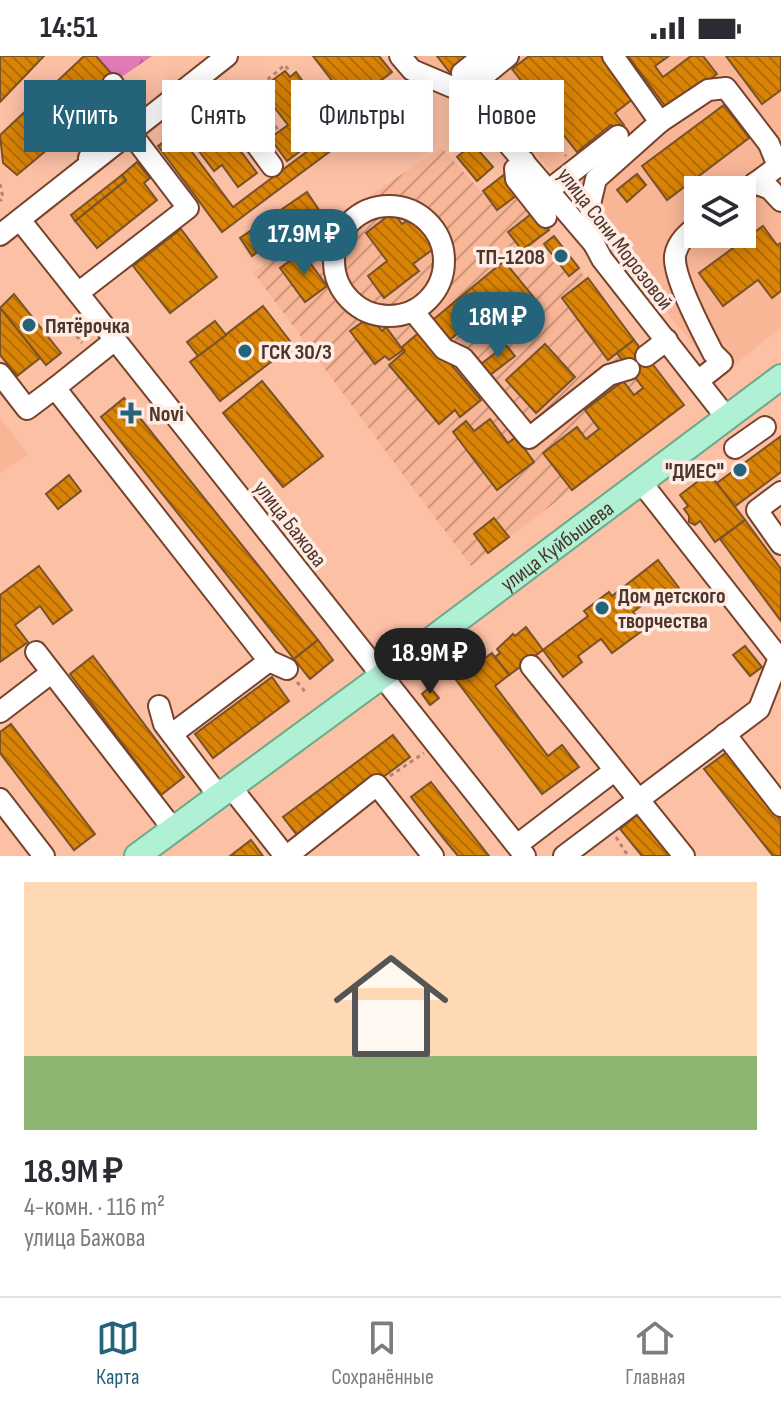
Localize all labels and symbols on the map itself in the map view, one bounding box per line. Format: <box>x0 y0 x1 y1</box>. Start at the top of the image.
street label: улица Сони Морозовой <box>551 162 679 315</box>
pin: 17.9M ₽ <box>230 209 378 277</box>
place label: ТП-1208 <box>476 244 545 271</box>
marker: ТП-1208 <box>552 247 570 265</box>
pin: 18M ₽ <box>442 292 554 360</box>
place label: Пятёрочка <box>45 313 130 340</box>
marker: Пятёрочка <box>20 316 38 334</box>
place label: ГСК 30/3 <box>261 339 332 366</box>
marker: ГСК 30/3 <box>236 342 254 360</box>
place label: Novi <box>149 401 184 428</box>
marker: Novi <box>120 402 142 424</box>
place label: "ДИЕС" <box>665 458 724 485</box>
marker: "ДИЕС" <box>731 461 749 479</box>
street label: улица Бажова <box>248 475 332 573</box>
street label: улица Куйбышева <box>495 495 619 598</box>
place label: Дом детского творчества <box>618 583 726 635</box>
marker: Дом детского творчества <box>593 599 611 617</box>
pin: 18.9M ₽ <box>356 628 504 696</box>

